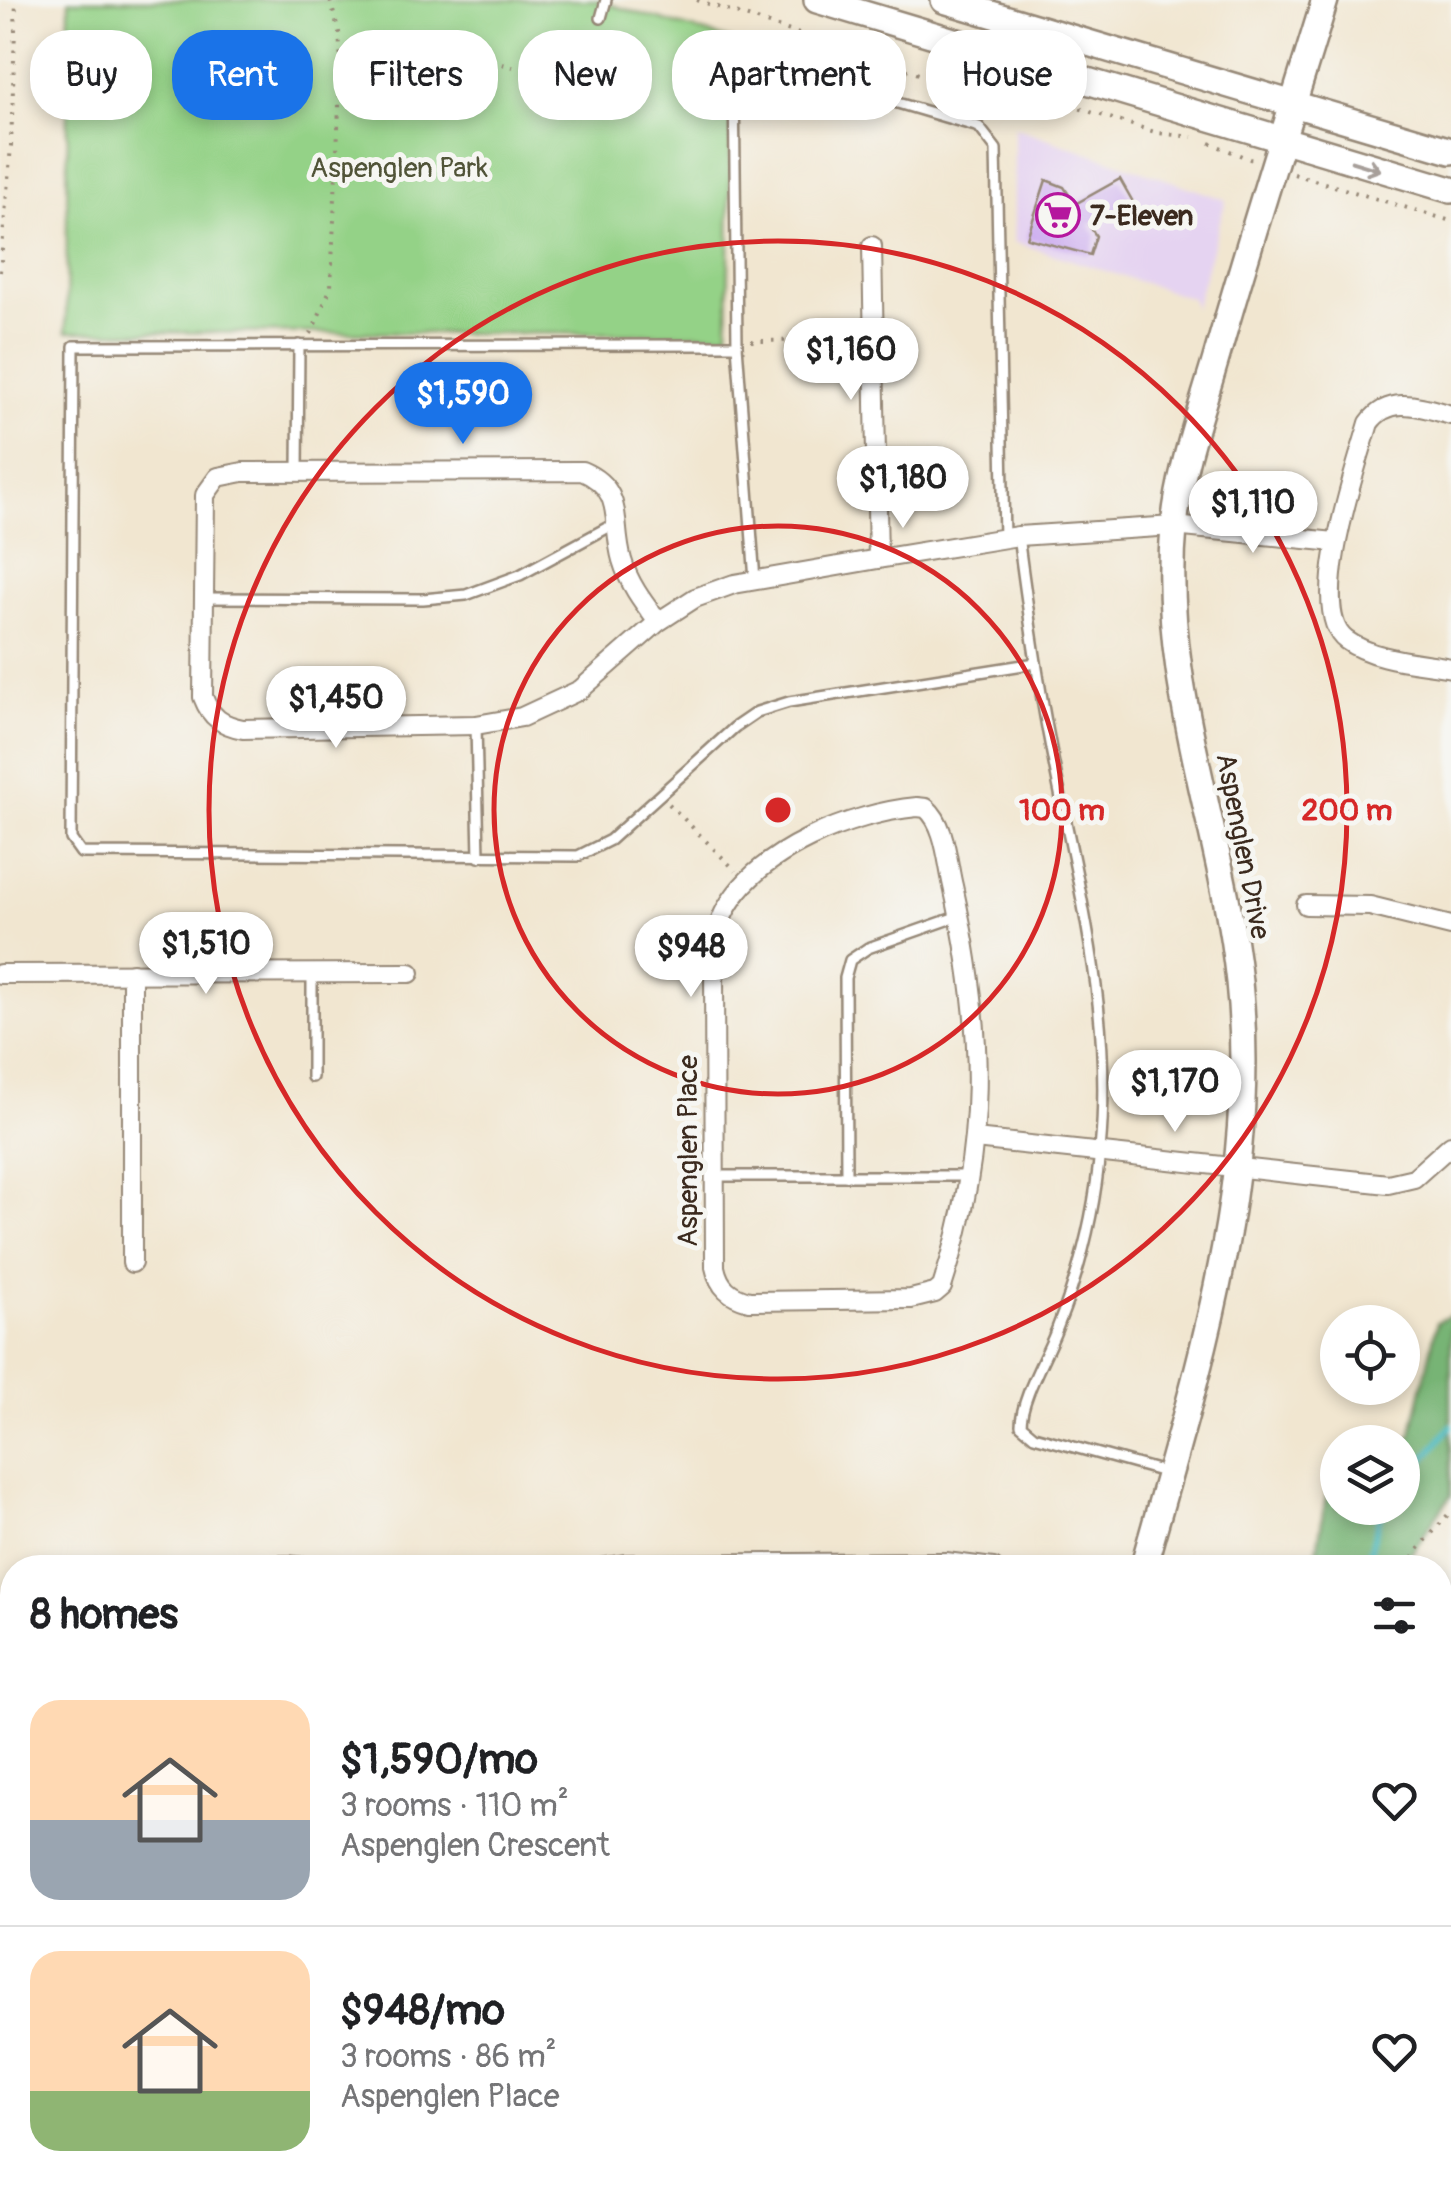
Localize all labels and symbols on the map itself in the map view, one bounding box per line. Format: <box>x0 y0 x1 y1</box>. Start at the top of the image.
park label: Aspenglen Park <box>310 151 488 186</box>
one-way arrow <box>1350 158 1381 176</box>
supermarket icon: 7-Eleven <box>1035 192 1081 238</box>
place label: 7-Eleven <box>1090 199 1194 234</box>
pin: $1,160 <box>770 318 932 403</box>
pin: $1,590 <box>382 362 544 447</box>
pin: $1,180 <box>822 446 984 531</box>
pin: $1,110 <box>1172 471 1334 556</box>
pin: $1,450 <box>255 666 417 751</box>
street label: Aspenglen Drive <box>1207 750 1278 942</box>
centre of rings <box>760 792 796 828</box>
text: 100 m <box>1019 792 1105 829</box>
text: 200 m <box>1302 792 1392 829</box>
pin: $1,510 <box>125 912 287 997</box>
pin: $948 <box>632 915 750 1000</box>
pin: $1,170 <box>1094 1050 1256 1135</box>
street label: Aspenglen Place <box>671 1055 706 1247</box>

